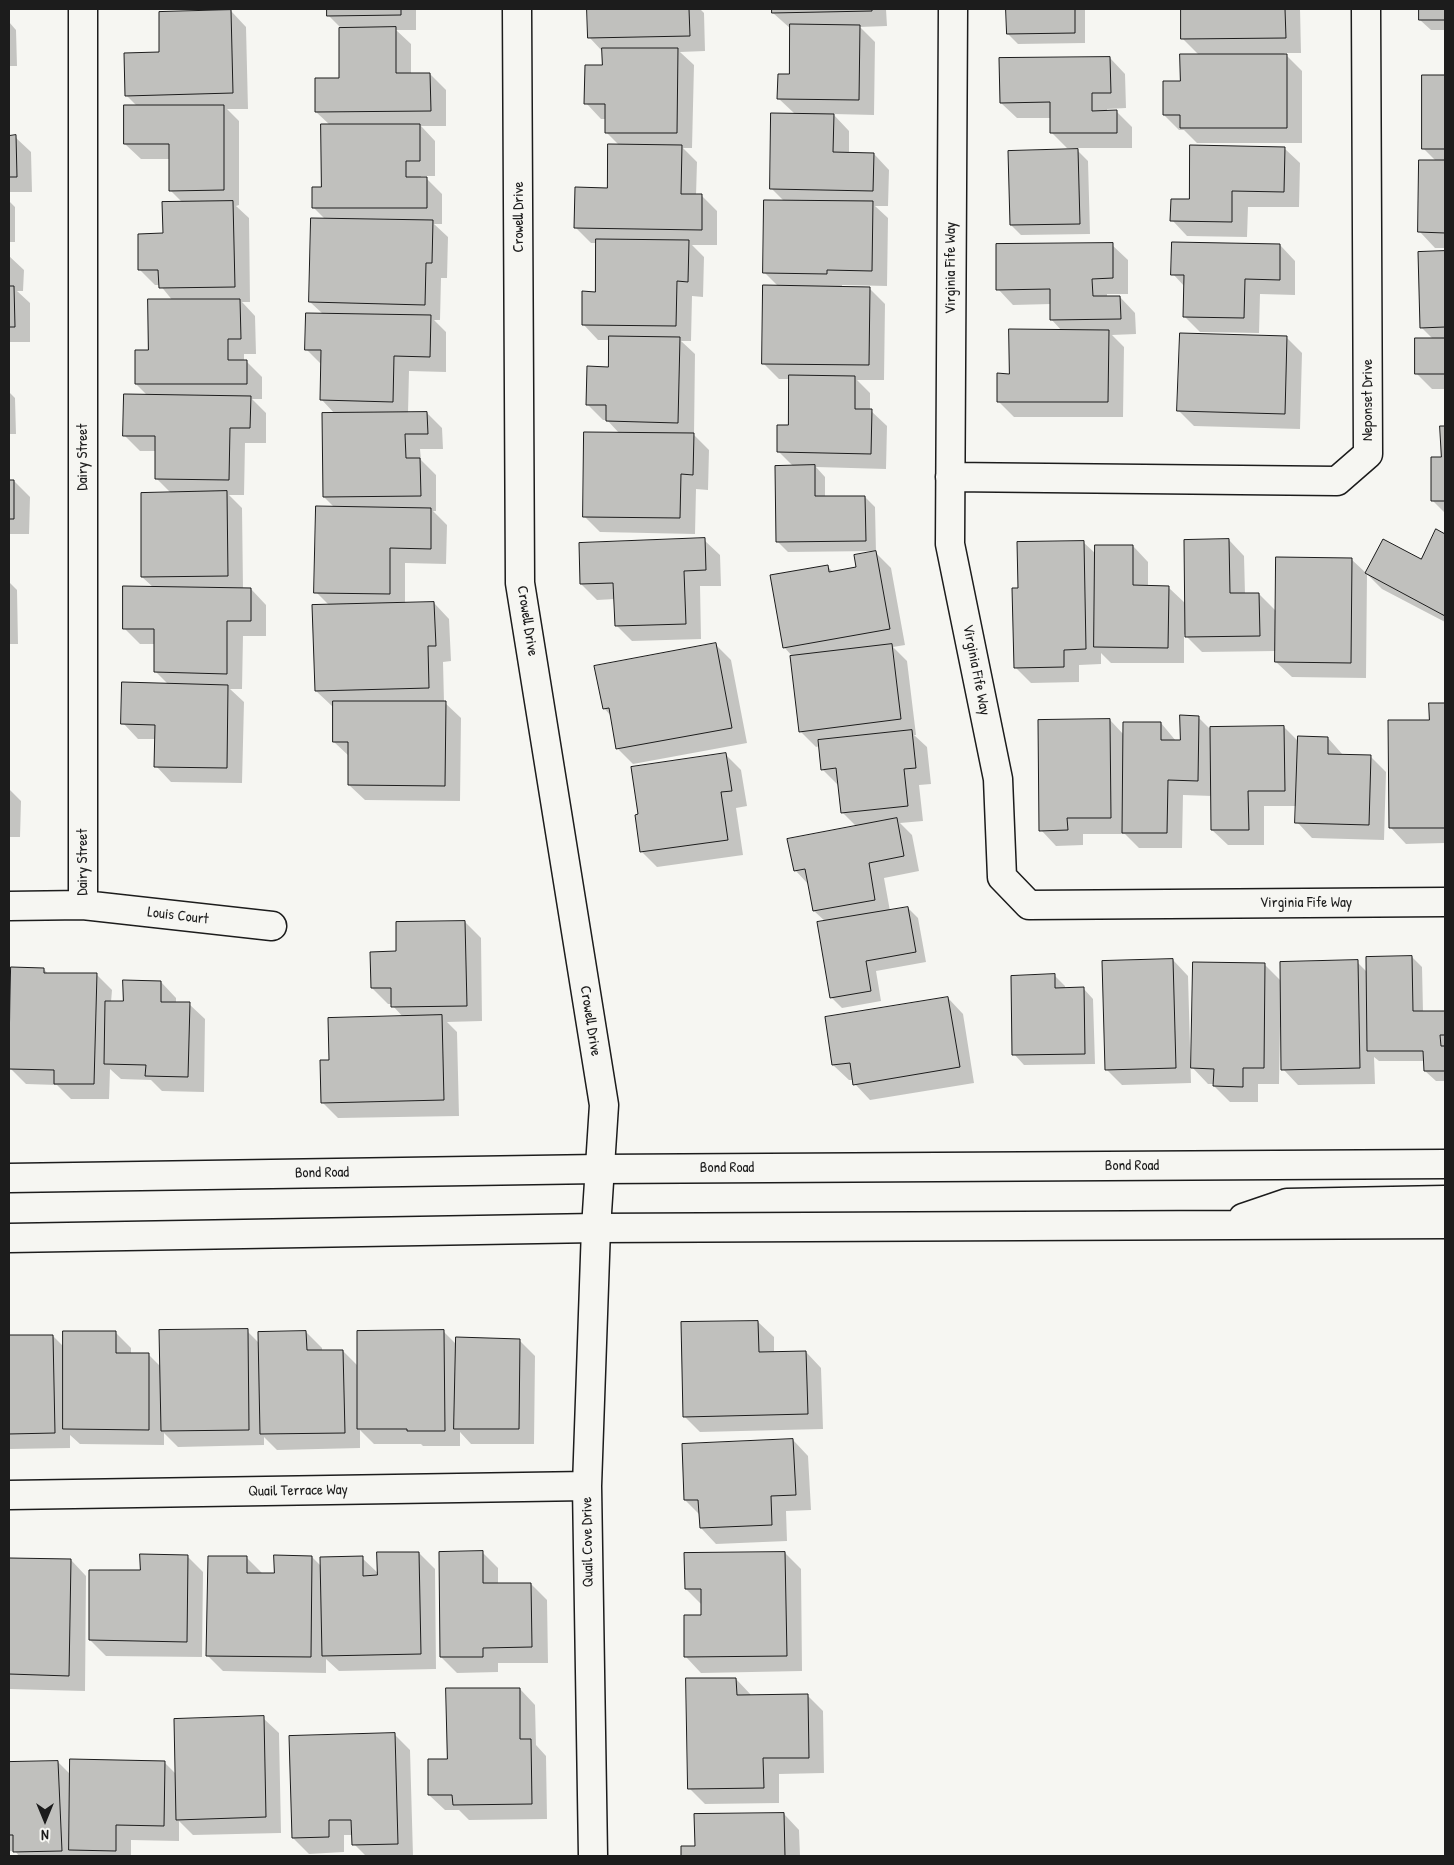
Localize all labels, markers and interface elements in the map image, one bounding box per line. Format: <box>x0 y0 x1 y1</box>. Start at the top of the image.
street label: Crowell Drive <box>510 181 528 253</box>
street label: Virginia Fife Way <box>942 222 960 314</box>
street label: Neponset Drive <box>1359 359 1377 441</box>
street label: Dairy Street <box>74 424 92 490</box>
street label: Crowell Drive <box>513 584 541 658</box>
street label: Virginia Fife Way <box>958 623 994 717</box>
street label: Dairy Street <box>74 829 92 895</box>
street label: Virginia Fife Way <box>1260 894 1352 912</box>
street label: Louis Court <box>146 903 210 929</box>
street label: Crowell Drive <box>576 984 604 1058</box>
street label: Bond Road <box>1105 1157 1159 1175</box>
street label: Bond Road <box>700 1159 754 1177</box>
street label: Bond Road <box>295 1164 349 1182</box>
street label: Quail Terrace Way <box>248 1481 348 1501</box>
street label: Quail Cove Drive <box>578 1497 598 1587</box>
north arrow <box>20 1795 70 1845</box>
text: N <box>41 1826 49 1845</box>

